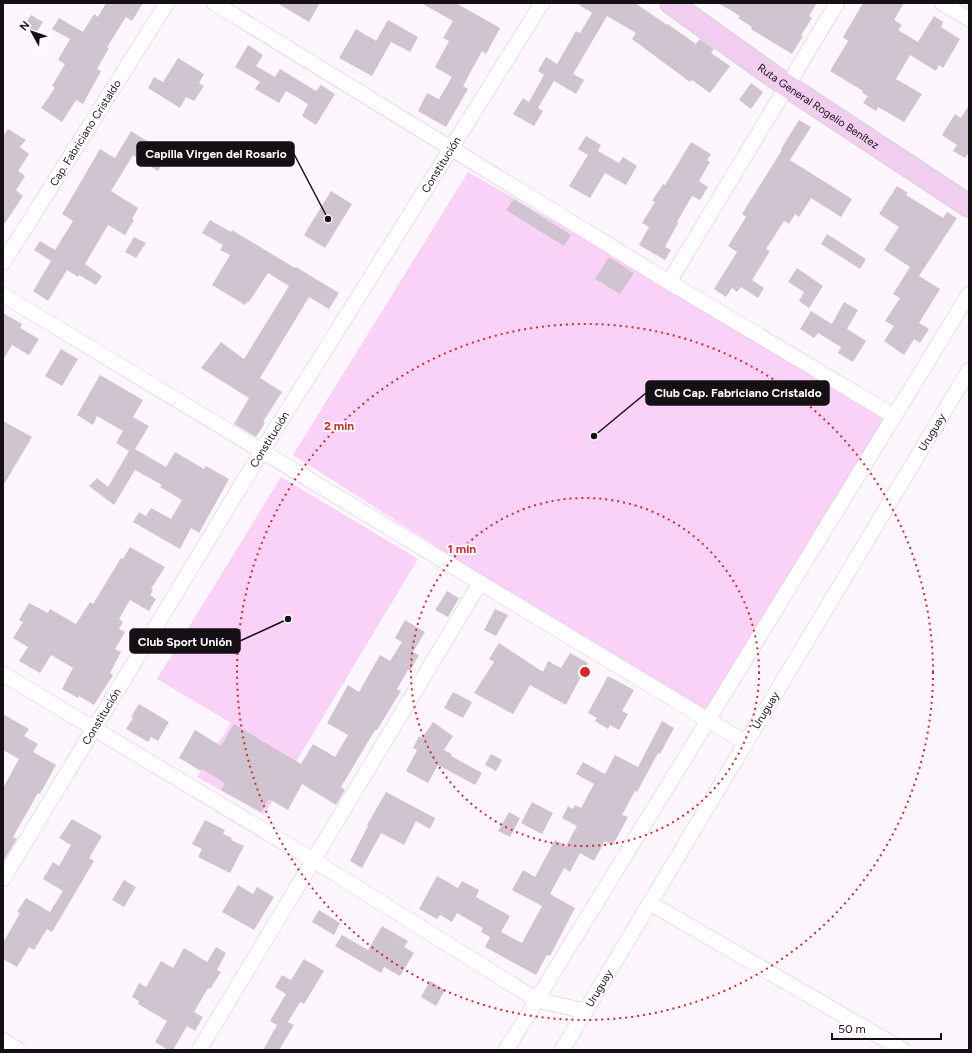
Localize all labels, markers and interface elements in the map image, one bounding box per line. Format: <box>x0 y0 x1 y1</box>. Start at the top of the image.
north arrow <box>12 12 52 52</box>
text: N <box>17 18 32 33</box>
street label: Ruta General Rogelio Benítez <box>755 61 881 152</box>
street label: Cap. Fabriciano Cristaldo <box>47 77 124 189</box>
street label: Constitución <box>419 134 464 195</box>
callout: Capilla Virgen del Rosario <box>137 142 294 166</box>
text: Capilla Virgen del Rosario <box>145 147 287 161</box>
callout: Club Cap. Fabriciano Cristaldo <box>646 381 829 405</box>
text: Club Cap. Fabriciano Cristaldo <box>654 386 822 400</box>
street label: Constitución <box>247 409 292 470</box>
street label: Uruguay <box>916 411 949 454</box>
text: 2 min <box>324 419 354 433</box>
text: 1 min <box>448 542 476 556</box>
callout: Club Sport Unión <box>130 629 240 653</box>
text: Club Sport Unión <box>138 635 232 649</box>
centre of rings <box>578 665 592 679</box>
street label: Constitución <box>80 686 124 747</box>
street label: Uruguay <box>750 689 782 732</box>
street label: Uruguay <box>583 967 616 1010</box>
scale bar <box>832 1015 941 1041</box>
text: 50 m <box>838 1022 866 1036</box>

